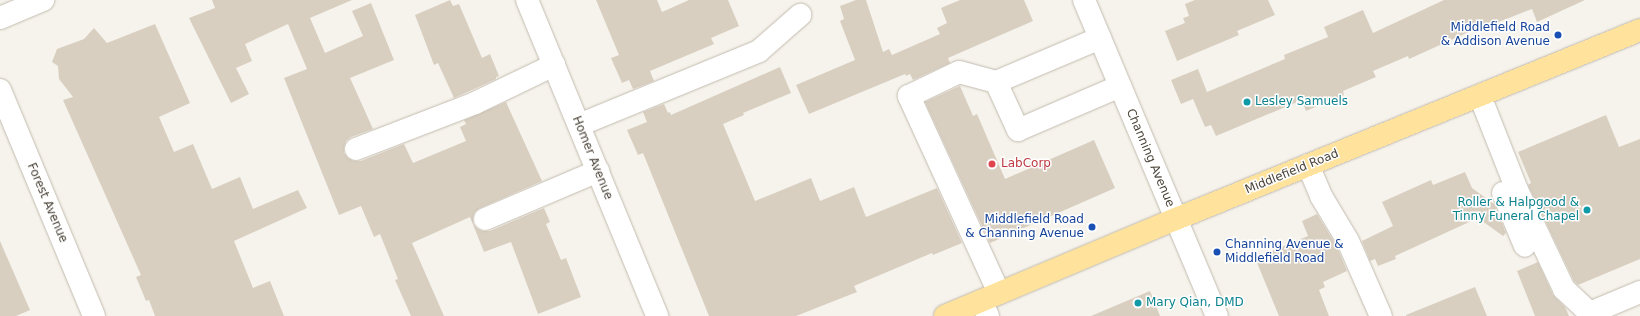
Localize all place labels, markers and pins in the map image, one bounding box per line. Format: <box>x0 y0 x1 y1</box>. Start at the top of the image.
place label: Middlefield Road & Addison Avenue <box>1441 21 1550 49</box>
marker: Middlefield Road & Addison Avenue <box>1553 30 1563 40</box>
place label: Lesley Samuels <box>1255 95 1348 109</box>
marker: Lesley Samuels <box>1242 97 1252 107</box>
place label: LabCorp <box>1001 157 1051 171</box>
marker: LabCorp <box>986 158 998 170</box>
place label: Roller & Halpgood & Tinny Funeral Chapel <box>1453 196 1579 224</box>
marker: Roller & Halpgood & Tinny Funeral Chapel <box>1582 205 1592 215</box>
place label: Middlefield Road & Channing Avenue <box>965 213 1084 241</box>
marker: Middlefield Road & Channing Avenue <box>1087 222 1097 232</box>
place label: Channing Avenue & Middlefield Road <box>1225 238 1344 266</box>
marker: Channing Avenue & Middlefield Road <box>1212 247 1222 257</box>
place label: Mary Qian, DMD <box>1146 296 1244 310</box>
marker: Mary Qian, DMD <box>1133 298 1143 308</box>

